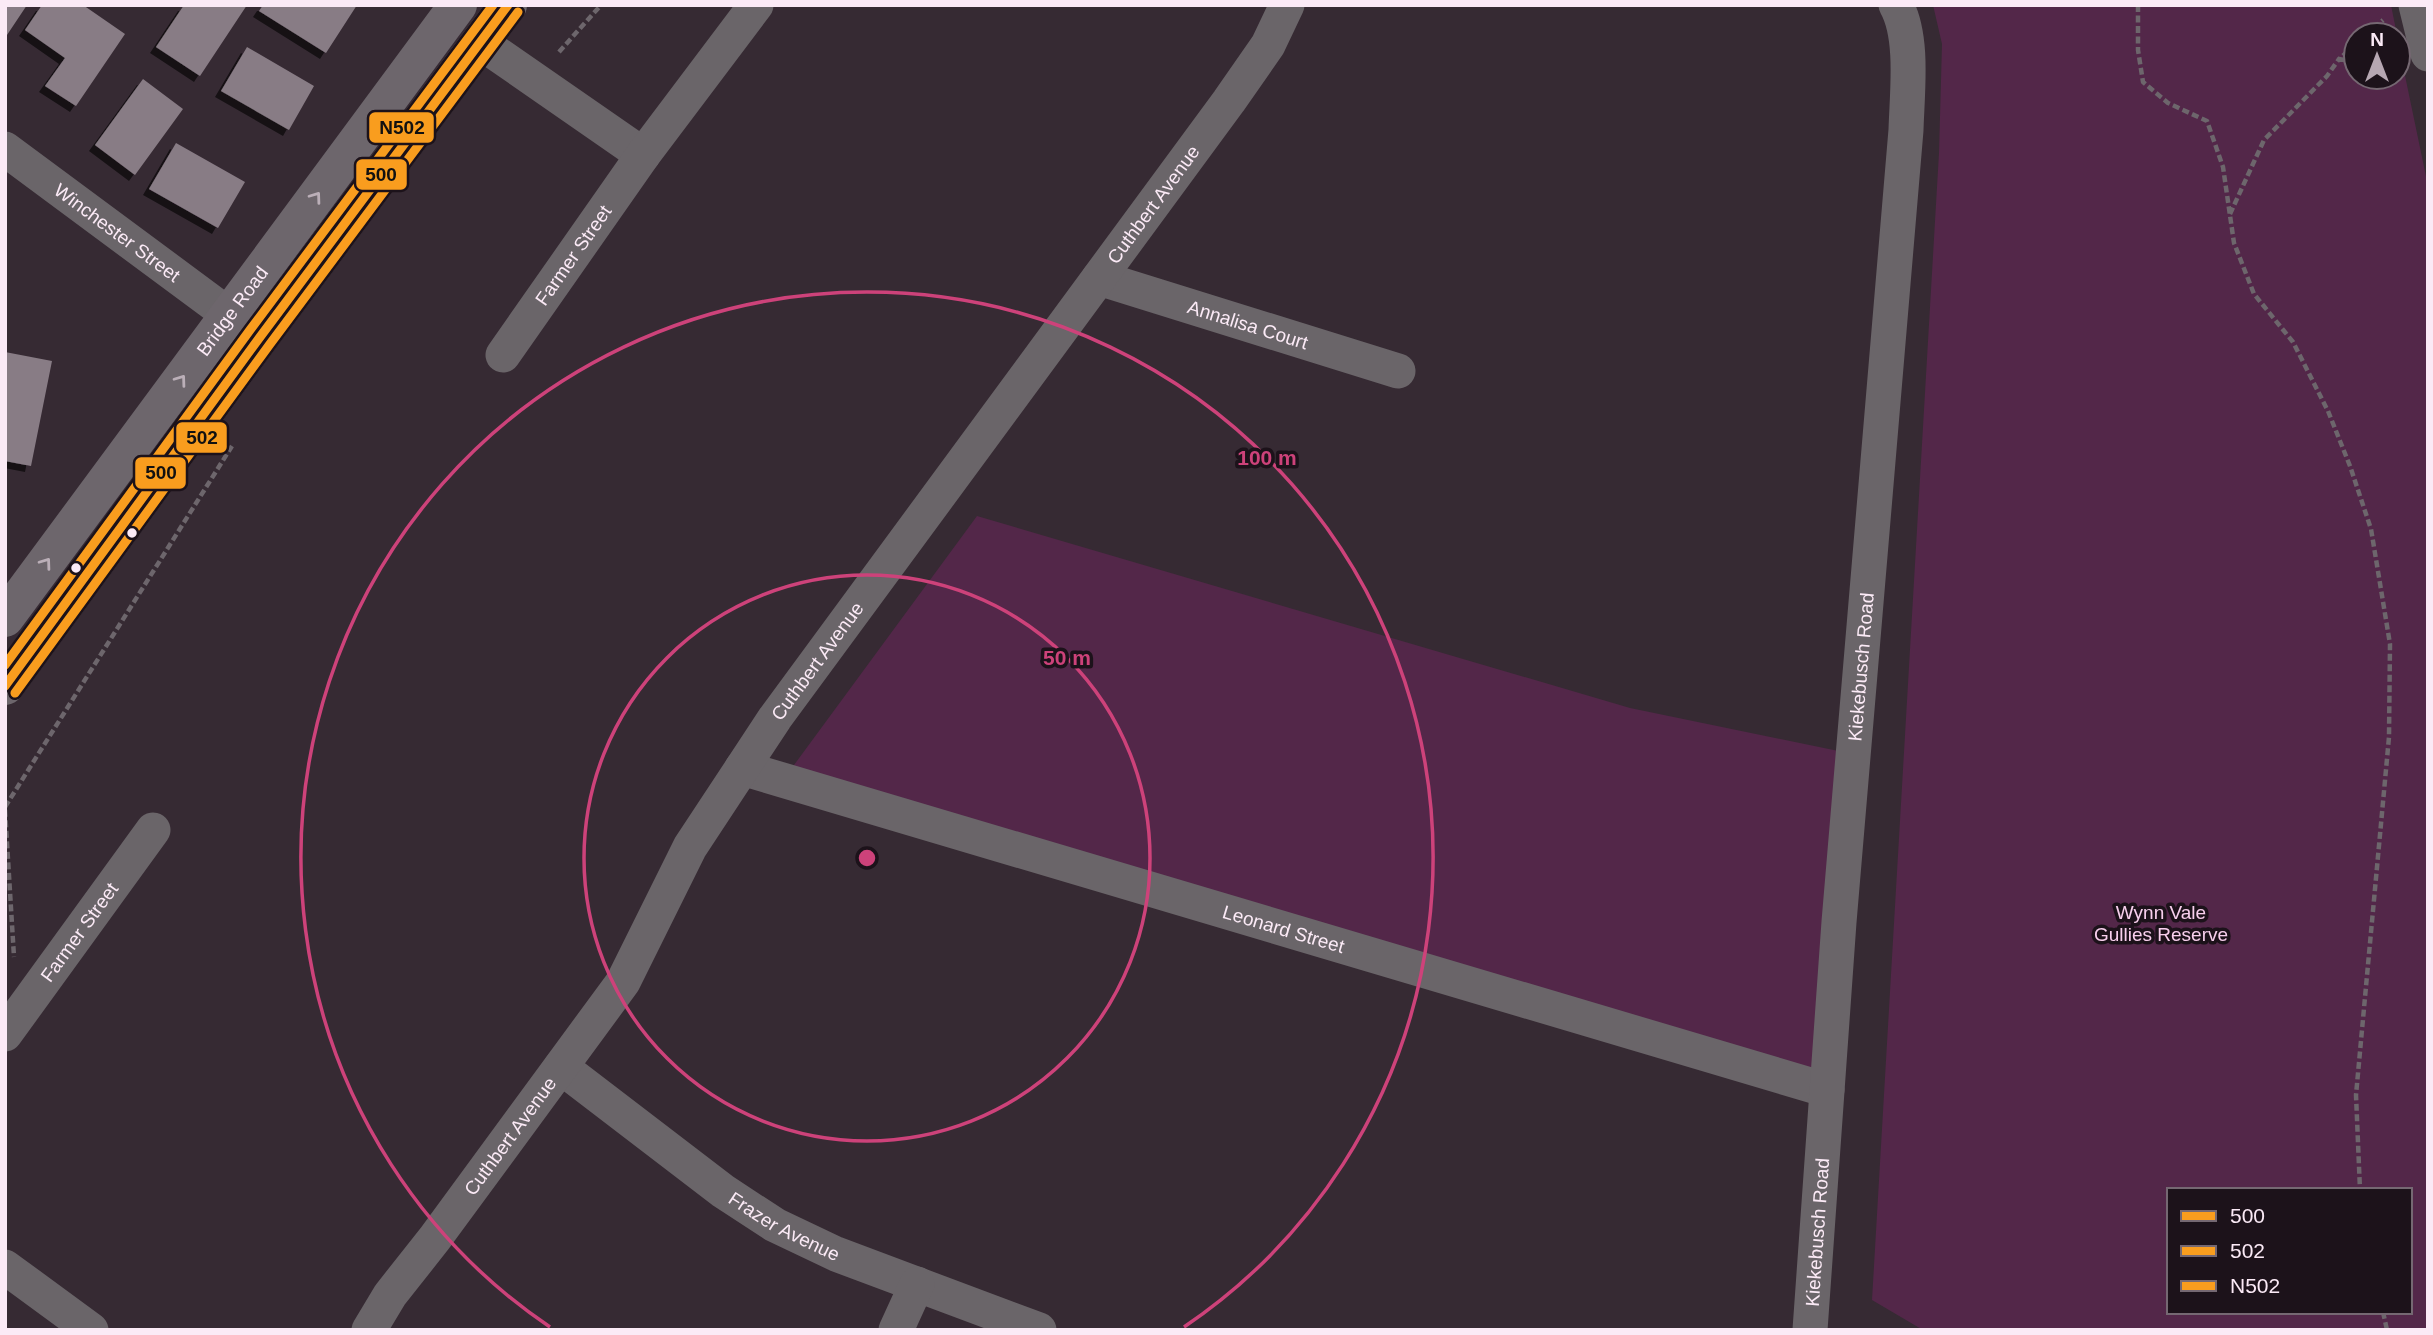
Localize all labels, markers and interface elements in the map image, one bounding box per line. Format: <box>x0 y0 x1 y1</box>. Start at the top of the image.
north arrow <box>2342 21 2412 91</box>
text: N <box>2370 29 2384 50</box>
line badge: N502 <box>368 111 435 144</box>
text: N502 <box>379 117 425 138</box>
street label: Cuthbert Avenue <box>1103 141 1204 268</box>
line badge: 500 <box>355 158 408 191</box>
text: 500 <box>365 164 397 185</box>
street label: Winchester Street <box>50 179 185 287</box>
one-way arrow <box>308 192 320 205</box>
street label: Farmer Street <box>531 201 616 309</box>
street label: Bridge Road <box>193 262 272 360</box>
street label: Annalisa Court <box>1185 296 1311 354</box>
one-way arrow <box>173 375 185 388</box>
line badge: 502 <box>175 421 228 454</box>
text: 502 <box>186 427 218 448</box>
text: 100 m <box>1237 446 1297 469</box>
line badge: 500 <box>134 456 187 490</box>
text: 500 <box>145 462 177 483</box>
unlabelled marker <box>125 526 139 540</box>
one-way arrow <box>38 558 50 571</box>
unlabelled marker <box>69 561 83 575</box>
street label: Kiekebusch Road <box>1844 592 1878 742</box>
street label: Cuthbert Avenue <box>767 598 868 724</box>
text: 50 m <box>1043 646 1091 669</box>
centre of rings <box>855 846 879 870</box>
street label: Farmer Street <box>36 878 123 986</box>
street label: Leonard Street <box>1220 901 1347 957</box>
park label: Wynn Vale Gullies Reserve <box>2094 902 2228 945</box>
street label: Cuthbert Avenue <box>460 1073 561 1199</box>
street label: Kiekebusch Road <box>1802 1157 1833 1307</box>
street label: Frazer Avenue <box>725 1188 843 1265</box>
legend <box>2167 1188 2412 1314</box>
text: 500 <box>2230 1204 2265 1227</box>
text: 502 <box>2230 1239 2265 1262</box>
text: N502 <box>2230 1274 2280 1297</box>

